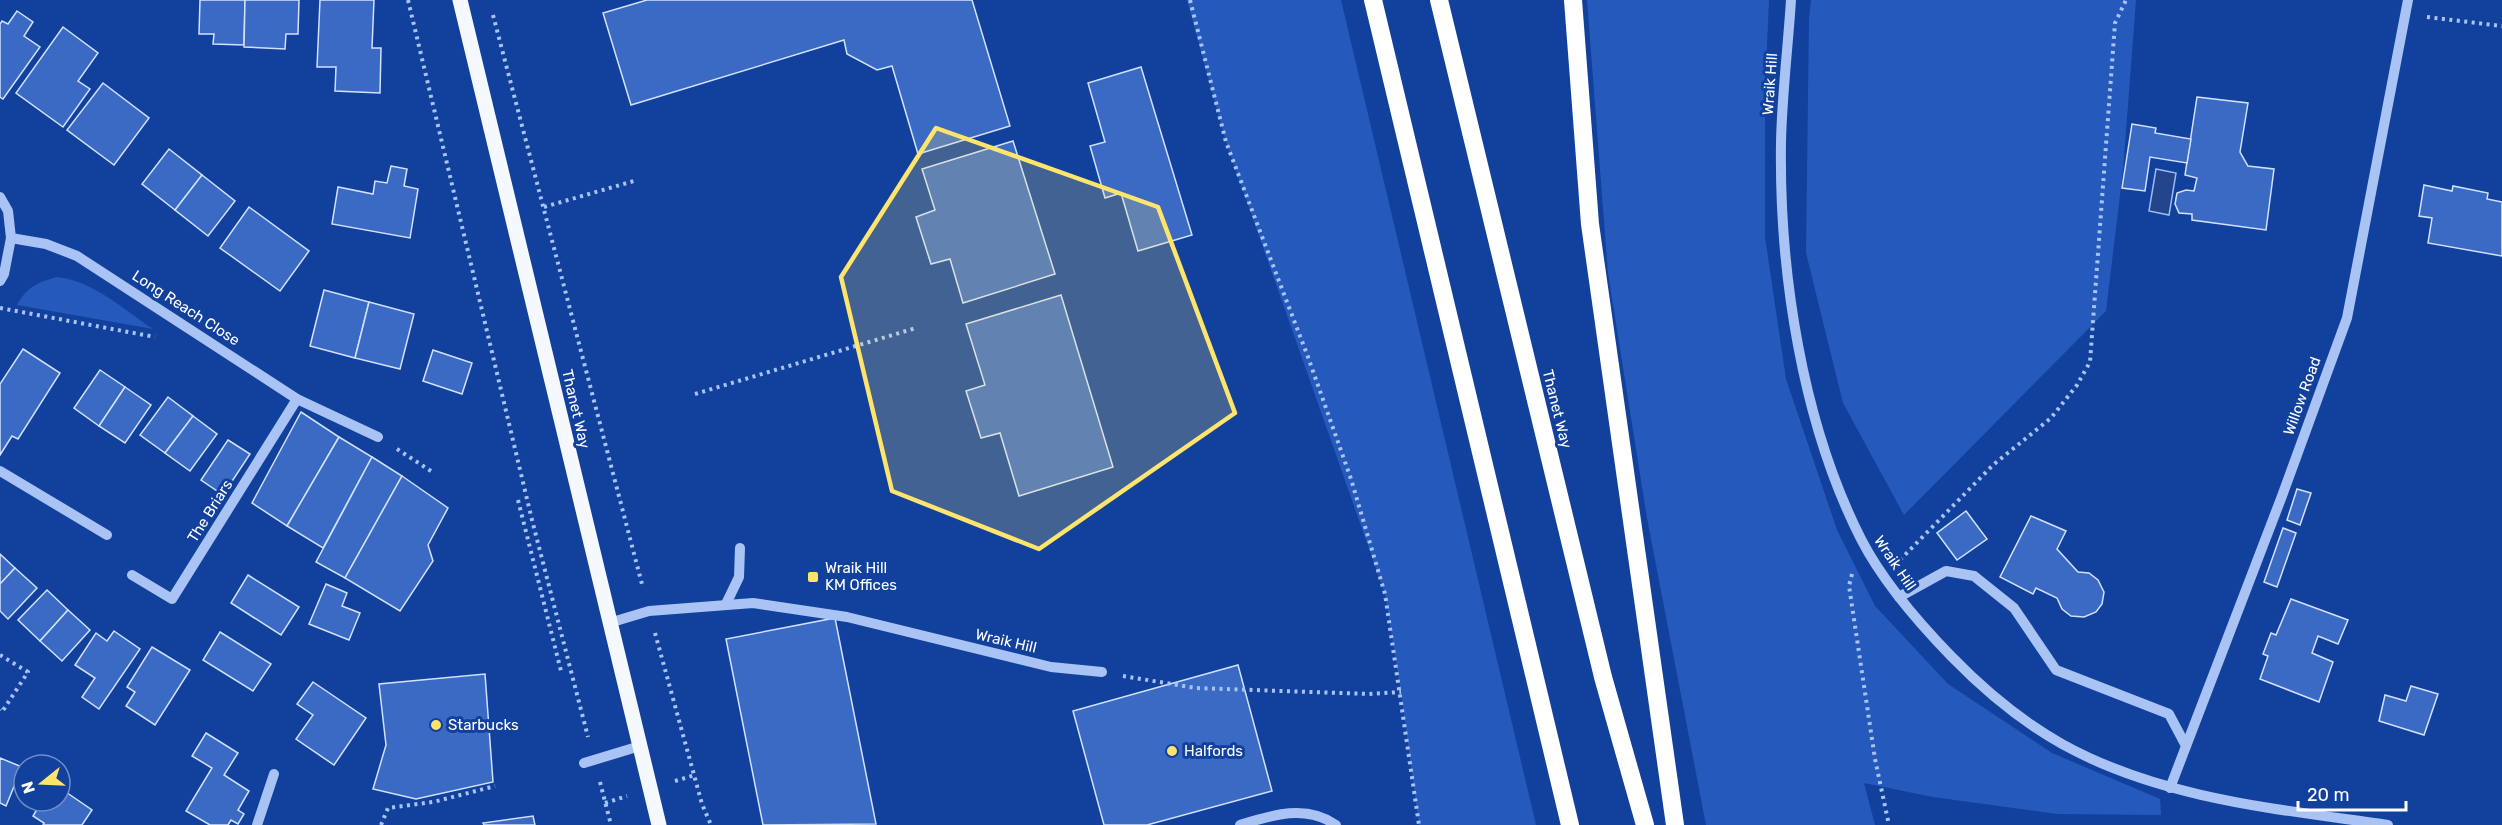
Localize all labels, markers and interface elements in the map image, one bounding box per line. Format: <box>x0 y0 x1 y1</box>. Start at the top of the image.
street label: Wraik Hill <box>1759 52 1781 116</box>
street label: Long Reach Close <box>129 267 243 349</box>
street label: Willow Road <box>2279 354 2325 438</box>
street label: Thanet Way <box>558 368 594 450</box>
street label: Thanet Way <box>1539 368 1575 450</box>
street label: The Briars <box>184 476 237 546</box>
street label: Wraik Hill <box>1870 532 1920 594</box>
place label: Wraik Hill KM Offices <box>825 559 897 594</box>
marker: Wraik Hill KM Offices <box>806 570 820 584</box>
street label: Wraik Hill <box>974 625 1038 657</box>
place label: Starbucks <box>448 716 519 734</box>
marker: Starbucks <box>429 718 443 732</box>
place label: Halfords <box>1184 742 1243 760</box>
marker: Halfords <box>1165 744 1179 758</box>
north arrow <box>12 753 72 813</box>
scale bar <box>2298 774 2406 812</box>
text: N <box>17 779 39 796</box>
text: 20 m <box>2307 784 2349 806</box>

